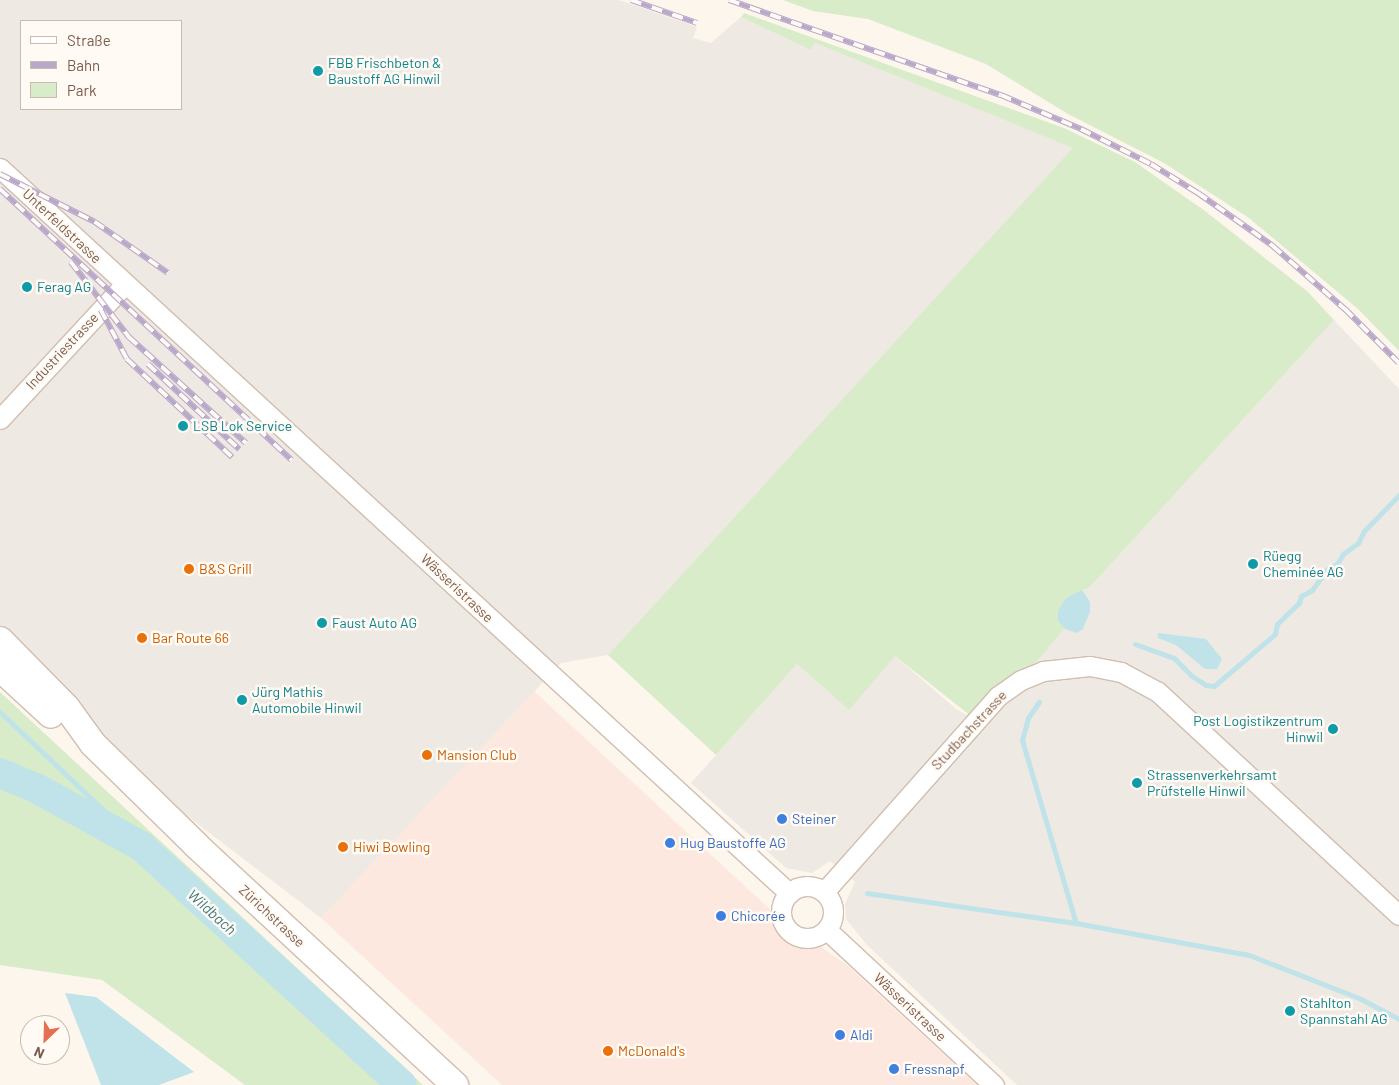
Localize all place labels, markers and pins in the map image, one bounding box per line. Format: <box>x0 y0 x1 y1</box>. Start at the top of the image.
place label: FBB Frischbeton & Baustoff AG Hinwil <box>328 55 441 88</box>
marker: FBB Frischbeton & Baustoff AG Hinwil <box>312 65 324 77</box>
place label: Ferag AG <box>37 279 91 295</box>
marker: Ferag AG <box>21 281 33 293</box>
place label: LSB Lok Service <box>193 418 292 434</box>
marker: LSB Lok Service <box>177 420 189 432</box>
place label: Rüegg Cheminée AG <box>1263 548 1344 580</box>
marker: Rüegg Cheminée AG <box>1247 558 1259 570</box>
place label: B&S Grill <box>199 561 252 577</box>
marker: B&S Grill <box>183 563 195 575</box>
place label: Faust Auto AG <box>332 615 417 631</box>
marker: Faust Auto AG <box>316 617 328 629</box>
place label: Bar Route 66 <box>152 630 229 646</box>
marker: Bar Route 66 <box>136 632 148 644</box>
place label: Jürg Mathis Automobile Hinwil <box>252 684 361 716</box>
marker: Jürg Mathis Automobile Hinwil <box>236 694 248 706</box>
place label: Post Logistikzentrum Hinwil <box>1193 713 1323 746</box>
marker: Post Logistikzentrum Hinwil <box>1327 723 1339 735</box>
place label: Mansion Club <box>437 747 517 763</box>
marker: Mansion Club <box>421 749 433 761</box>
place label: Strassenverkehrsamt Prüfstelle Hinwil <box>1147 767 1277 800</box>
marker: Strassenverkehrsamt Prüfstelle Hinwil <box>1131 777 1143 789</box>
place label: Steiner <box>792 811 836 827</box>
marker: Steiner <box>776 813 788 825</box>
place label: Hug Baustoffe AG <box>680 835 786 851</box>
marker: Hug Baustoffe AG <box>664 837 676 849</box>
place label: Hiwi Bowling <box>353 839 430 855</box>
marker: Hiwi Bowling <box>337 841 349 853</box>
place label: Chicorée <box>731 908 785 924</box>
marker: Chicorée <box>715 910 727 922</box>
place label: Stahlton Spannstahl AG <box>1300 995 1388 1028</box>
marker: Stahlton Spannstahl AG <box>1284 1005 1296 1017</box>
place label: Aldi <box>850 1027 873 1043</box>
marker: Aldi <box>834 1029 846 1041</box>
place label: McDonald's <box>618 1043 685 1059</box>
marker: McDonald's <box>602 1045 614 1057</box>
place label: Fressnapf <box>904 1061 965 1077</box>
marker: Fressnapf <box>888 1063 900 1075</box>

